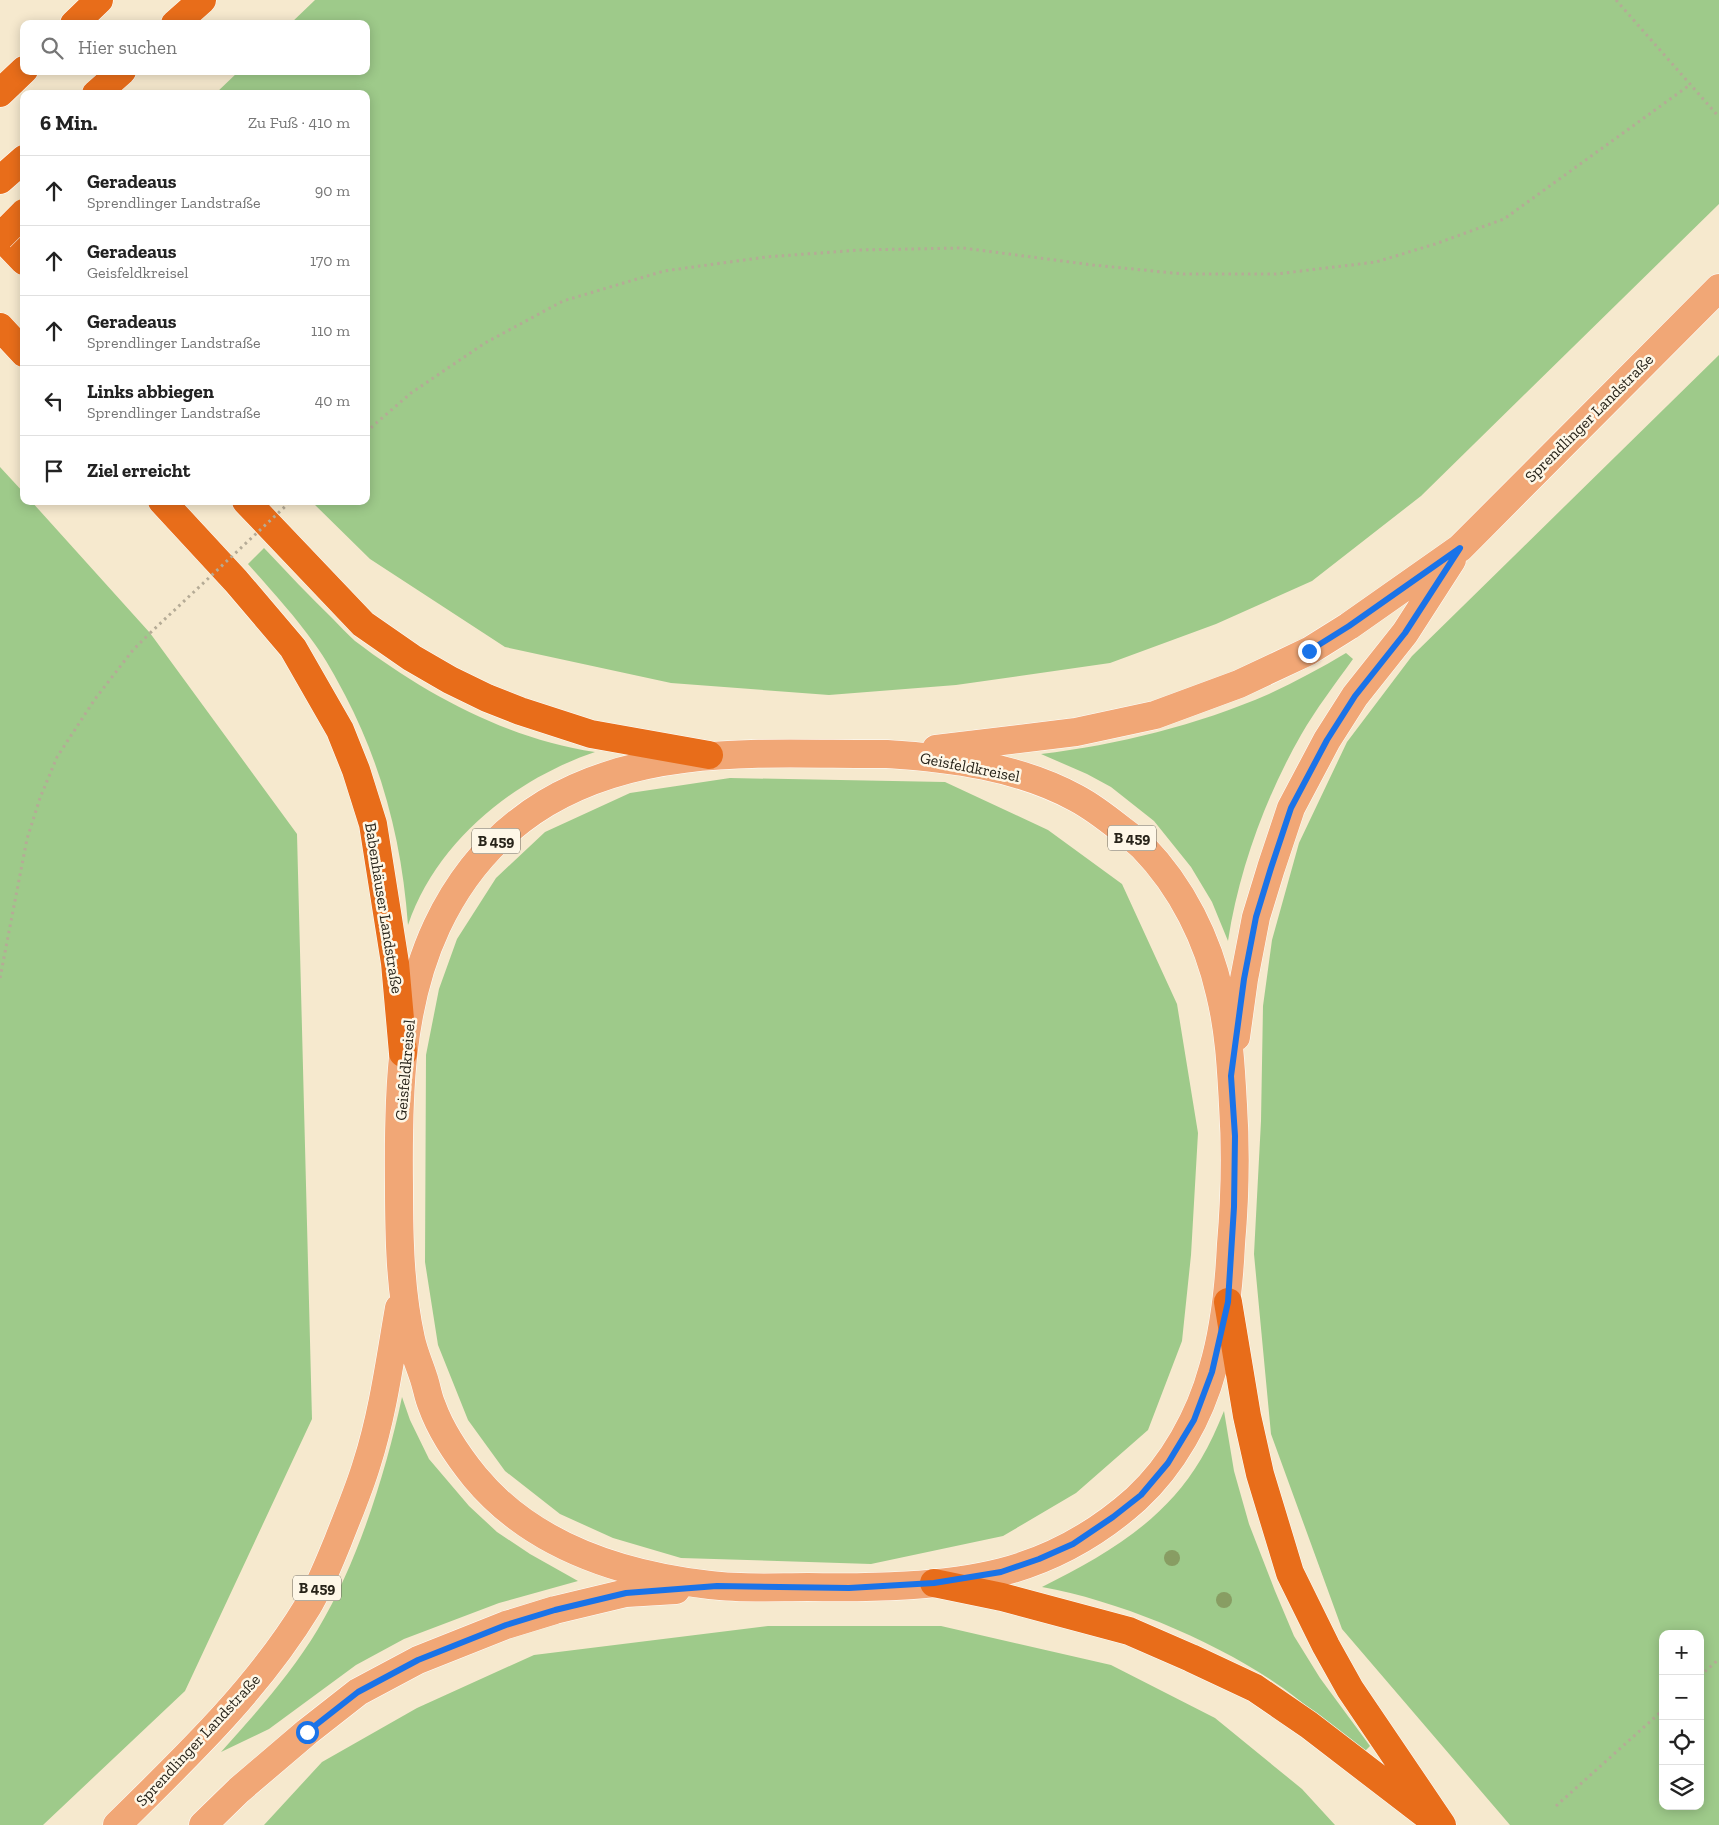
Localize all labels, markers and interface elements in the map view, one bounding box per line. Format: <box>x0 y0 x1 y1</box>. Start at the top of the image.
search box <box>20 20 370 75</box>
icon: search <box>38 34 66 62</box>
text: Hier suchen <box>78 36 177 59</box>
text: 6 Min. <box>40 110 97 135</box>
text: Zu Fuß · 410 m <box>248 113 350 132</box>
text: Geradeaus <box>87 170 177 193</box>
icon: ahead <box>40 177 68 205</box>
text: 90 m <box>315 181 350 200</box>
text: Sprendlinger Landstraße <box>87 193 261 212</box>
text: Geradeaus <box>87 240 177 263</box>
icon: ahead <box>40 247 68 275</box>
text: 170 m <box>310 251 350 270</box>
text: Geisfeldkreisel <box>87 263 188 282</box>
text: Geradeaus <box>87 310 177 333</box>
icon: ahead <box>40 317 68 345</box>
text: 110 m <box>311 321 350 340</box>
text: Sprendlinger Landstraße <box>87 333 261 352</box>
street label: Sprendlinger Landstraße <box>1521 350 1657 486</box>
text: Links abbiegen <box>87 380 214 403</box>
icon: left <box>40 387 68 415</box>
text: 40 m <box>315 391 350 410</box>
text: Sprendlinger Landstraße <box>87 403 261 422</box>
icon: arrive <box>40 457 68 485</box>
text: Ziel erreicht <box>87 459 190 482</box>
route end <box>1298 640 1321 663</box>
street label: Geisfeldkreisel <box>918 748 1022 786</box>
street label: Babenhäuser Landstraße <box>361 821 407 995</box>
road number: B 459 <box>1108 826 1156 850</box>
road number: B 459 <box>472 828 520 854</box>
street label: Geisfeldkreisel <box>391 1019 419 1121</box>
road number: B 459 <box>293 1576 341 1600</box>
map controls <box>1659 1630 1704 1810</box>
button: + <box>1659 1630 1704 1675</box>
street label: Sprendlinger Landstraße <box>132 1670 264 1810</box>
button: − <box>1659 1675 1704 1720</box>
button: locate <box>1659 1720 1704 1765</box>
route start <box>296 1721 319 1744</box>
button: layers <box>1659 1765 1704 1810</box>

